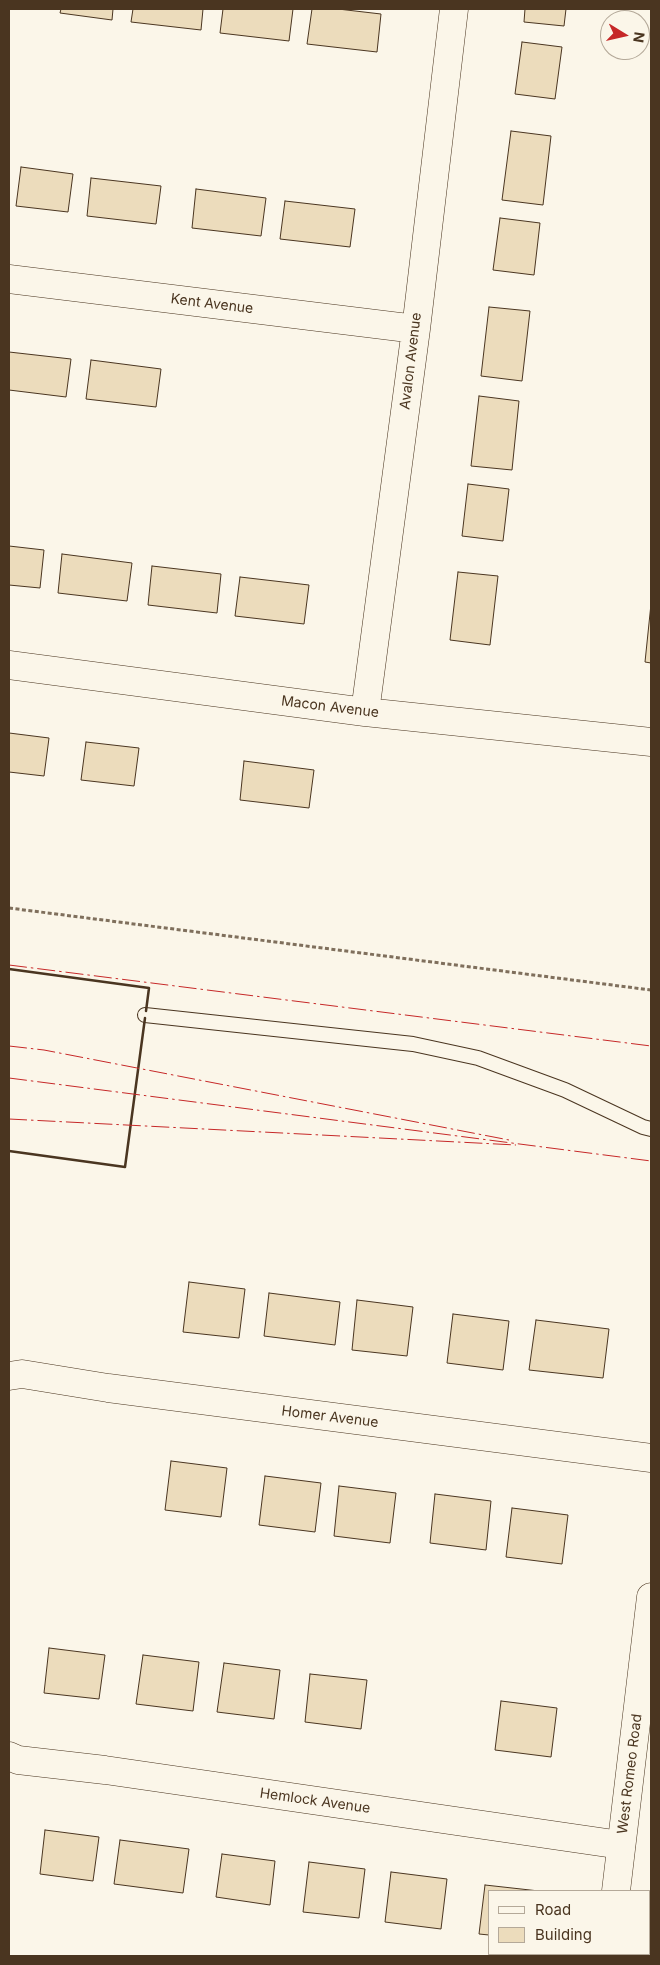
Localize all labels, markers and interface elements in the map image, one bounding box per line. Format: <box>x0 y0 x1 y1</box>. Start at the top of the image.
north arrow <box>600 10 650 60</box>
text: N <box>630 31 649 44</box>
street label: Kent Avenue <box>170 291 254 317</box>
street label: Avalon Avenue <box>397 312 425 410</box>
street label: Macon Avenue <box>280 693 380 721</box>
street label: Homer Avenue <box>281 1403 379 1431</box>
street label: West Romeo Road <box>614 1713 646 1835</box>
street label: Hemlock Avenue <box>259 1785 371 1817</box>
legend <box>488 1890 650 1955</box>
text: Road <box>535 1900 571 1919</box>
text: Building <box>535 1925 592 1944</box>

